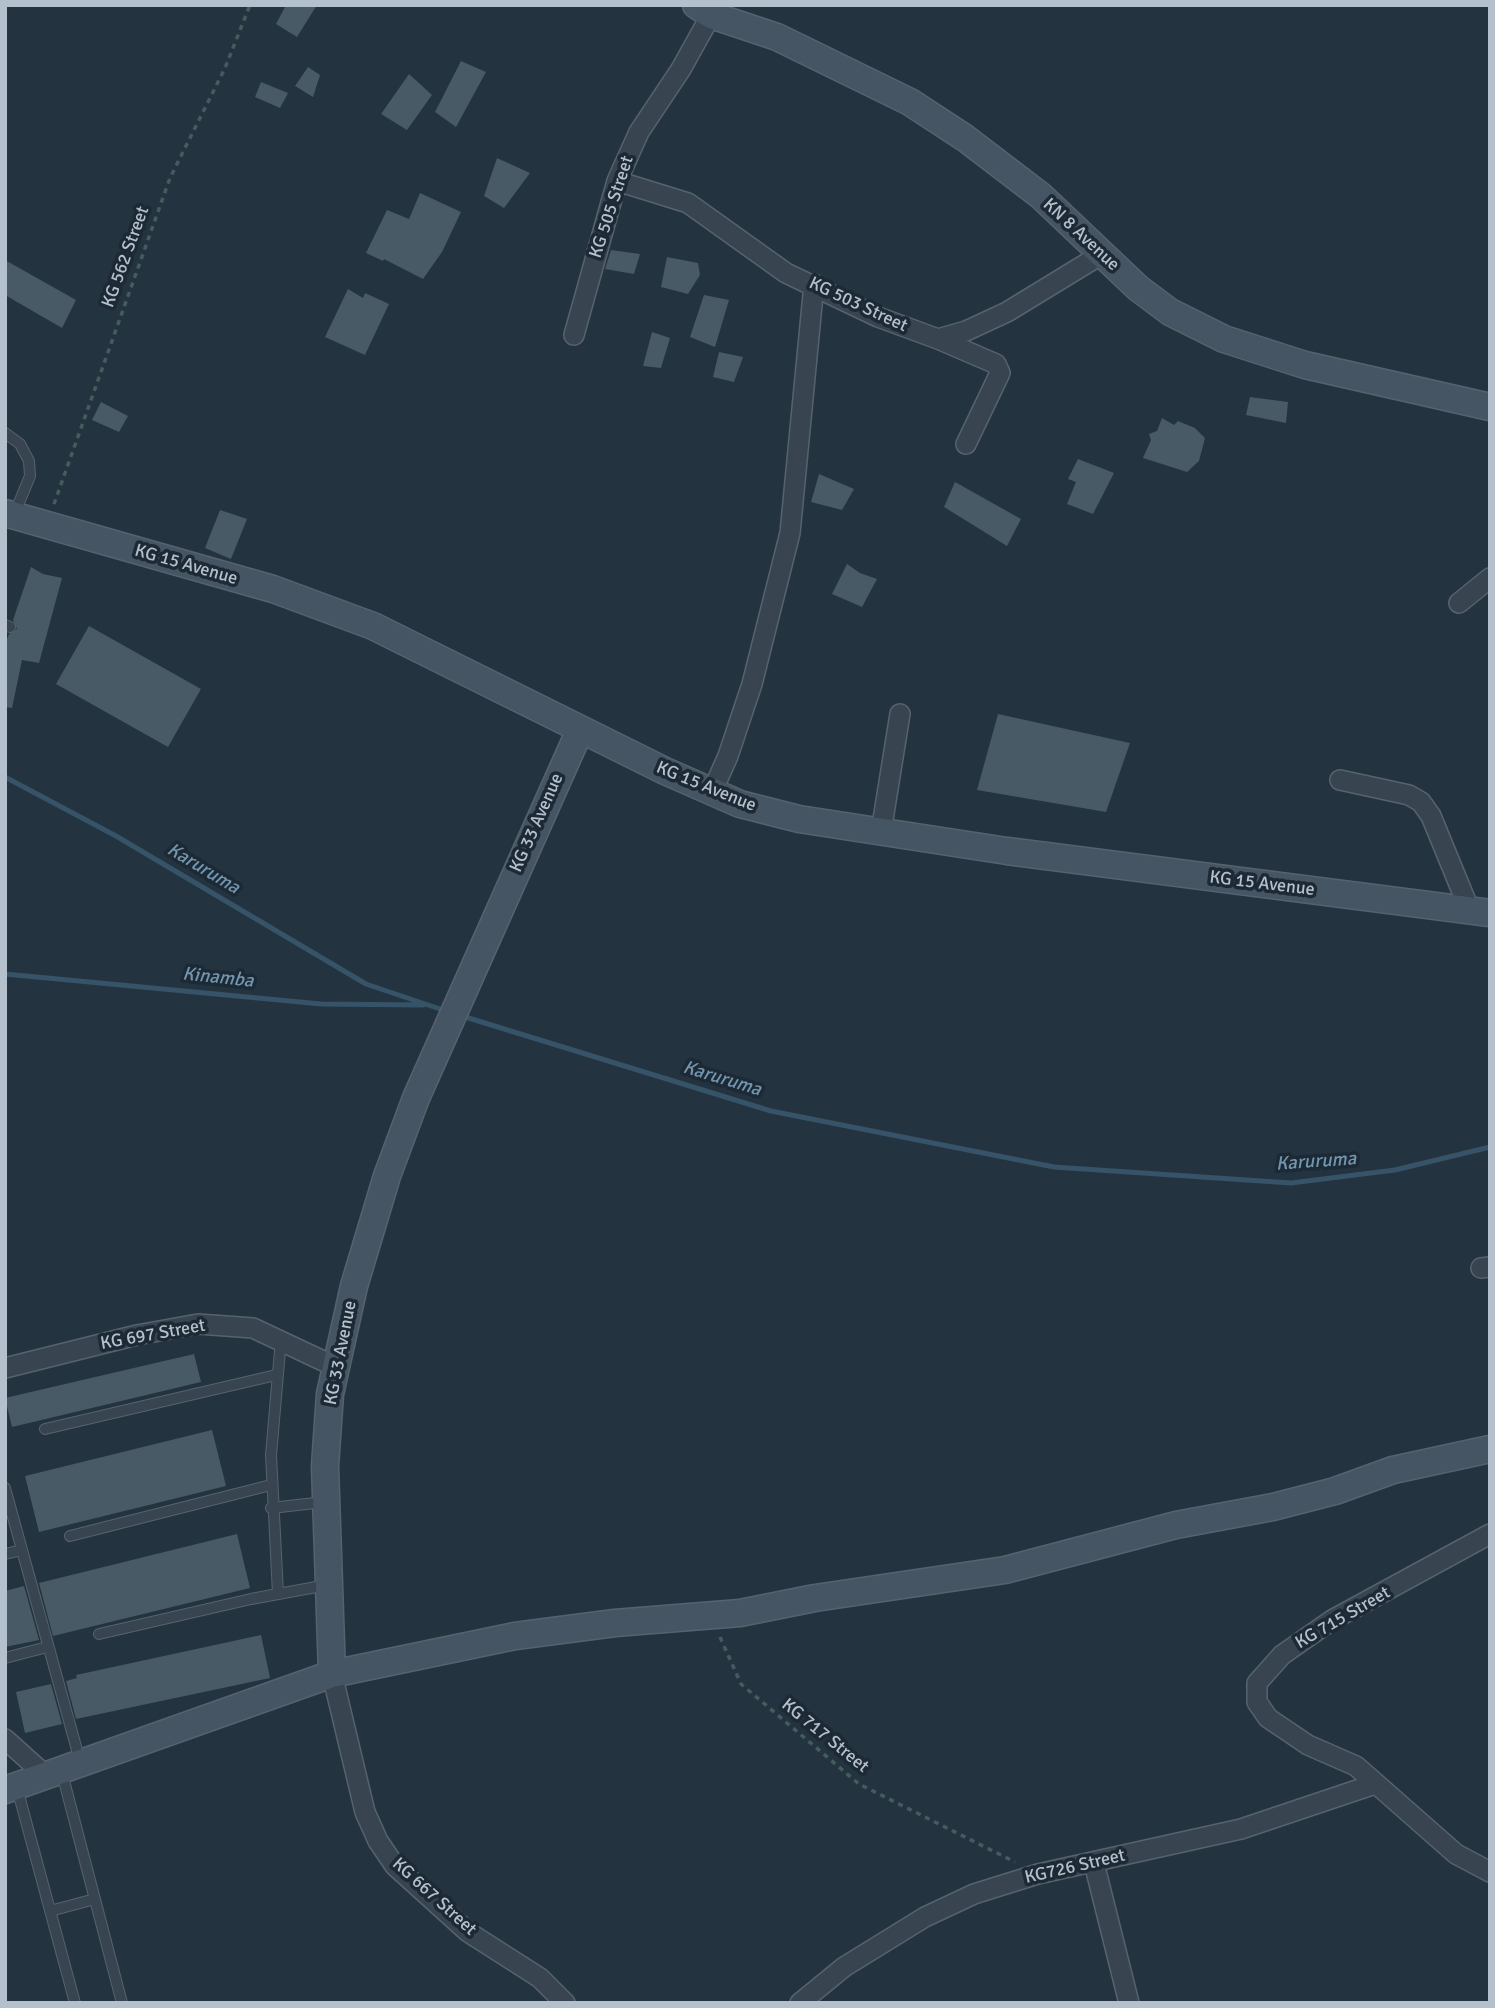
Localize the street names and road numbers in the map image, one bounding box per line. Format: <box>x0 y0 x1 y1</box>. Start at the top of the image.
street label: KG 505 Street <box>585 153 639 261</box>
street label: KN 8 Avenue <box>1038 194 1124 276</box>
street label: KG 562 Street <box>98 203 154 311</box>
street label: KG 503 Street <box>805 273 911 337</box>
street label: KG 15 Avenue <box>132 540 240 590</box>
street label: KG 15 Avenue <box>653 757 759 817</box>
street label: KG 33 Avenue <box>506 770 568 876</box>
street label: KG 15 Avenue <box>1208 867 1316 901</box>
street label: KG 33 Avenue <box>320 1299 362 1407</box>
street label: KG 697 Street <box>99 1315 207 1355</box>
street label: KG 715 Street <box>1292 1582 1394 1654</box>
street label: KG 717 Street <box>777 1694 873 1778</box>
street label: KG726 Street <box>1023 1845 1127 1889</box>
street label: KG 667 Street <box>387 1853 481 1941</box>

